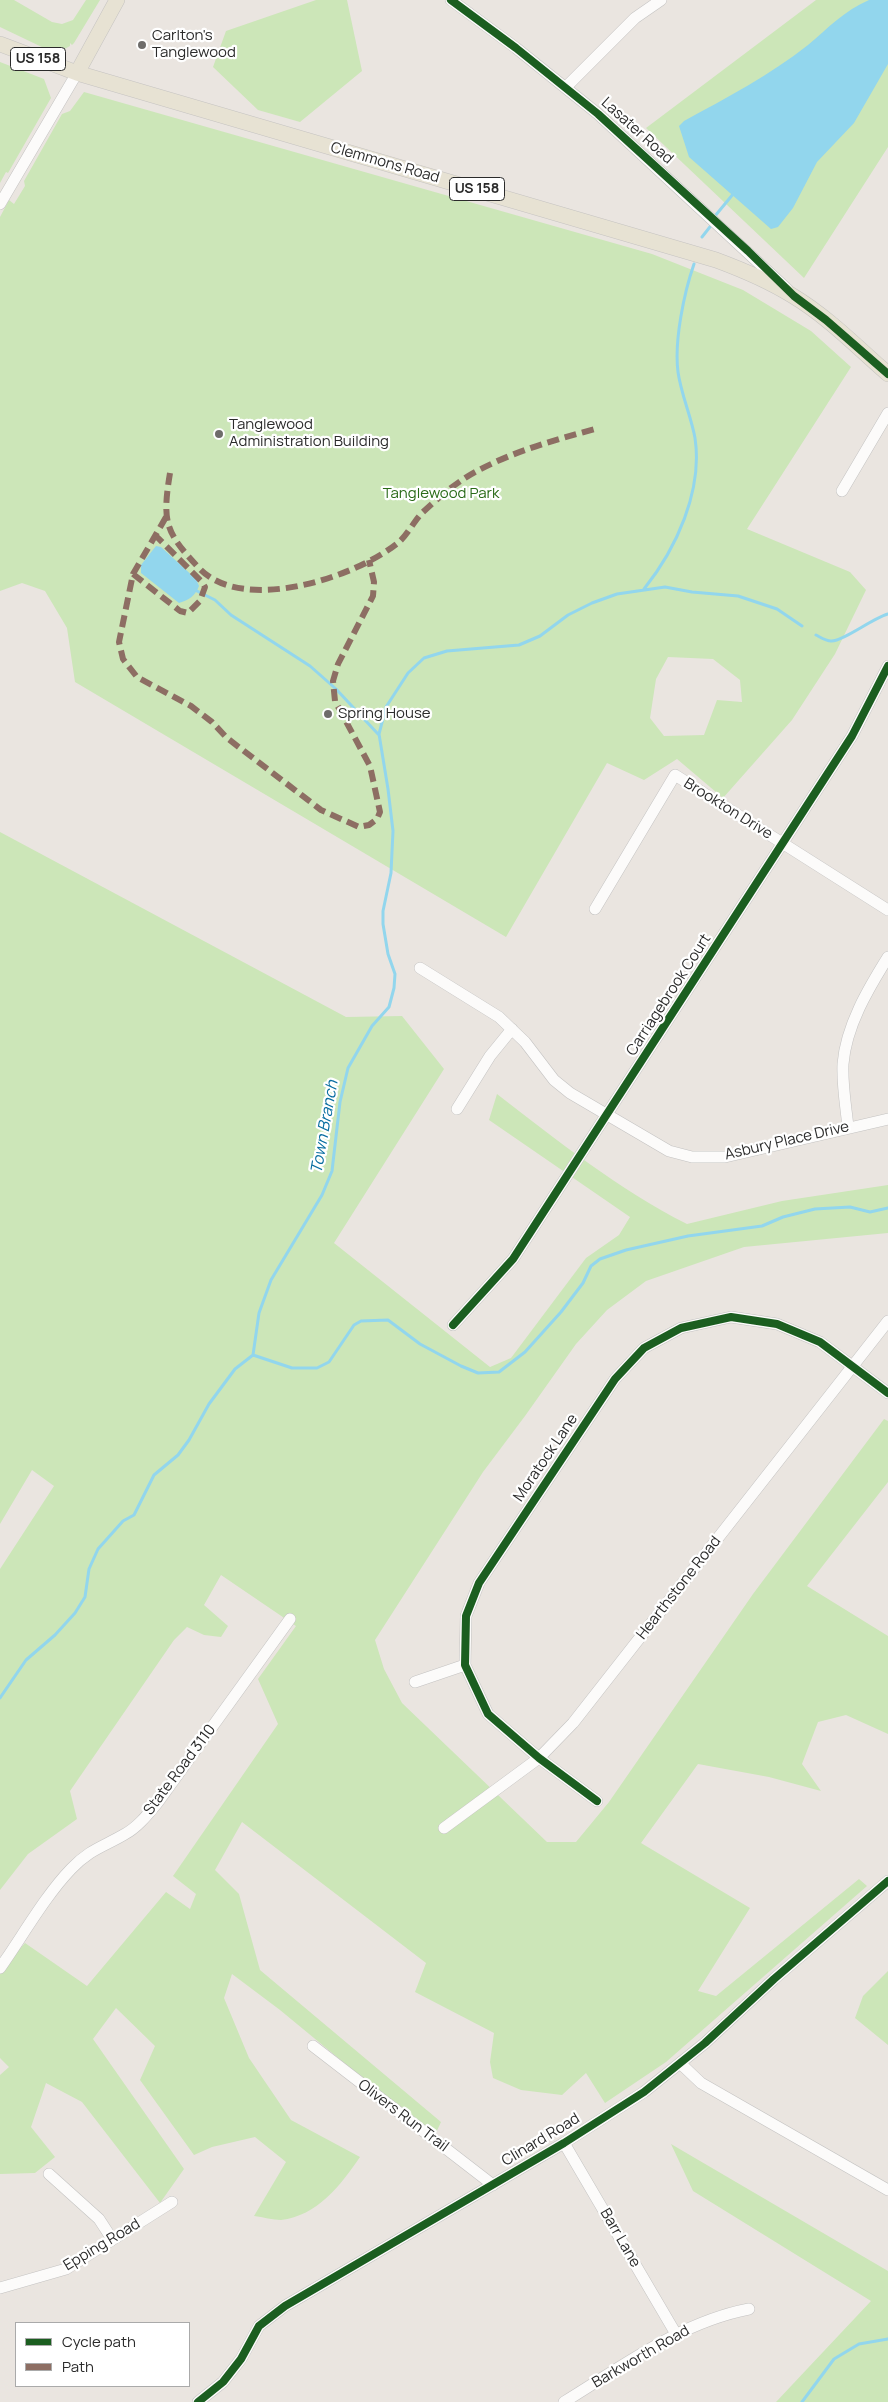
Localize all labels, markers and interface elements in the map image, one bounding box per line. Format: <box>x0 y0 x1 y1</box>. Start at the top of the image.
place label: Carlton's Tanglewood <box>152 27 236 62</box>
marker: Carlton's Tanglewood <box>136 39 148 51</box>
road number: US 158 <box>10 48 66 70</box>
street label: Lasater Road <box>597 94 677 168</box>
street label: Clemmons Road <box>329 139 441 187</box>
road number: US 158 <box>450 178 504 200</box>
place label: Tanglewood Administration Building <box>229 416 389 451</box>
marker: Tanglewood Administration Building <box>213 428 225 440</box>
park label: Tanglewood Park <box>383 485 499 503</box>
place label: Spring House <box>338 705 431 723</box>
marker: Spring House <box>322 708 334 720</box>
street label: Brookton Drive <box>680 775 776 843</box>
street label: Carriagebrook Court <box>623 931 715 1059</box>
water label: Town Branch <box>307 1079 343 1175</box>
street label: Asbury Place Drive <box>723 1118 851 1164</box>
street label: Moratock Lane <box>510 1411 582 1505</box>
street label: Hearthstone Road <box>633 1533 725 1643</box>
street label: State Road 3110 <box>140 1721 220 1819</box>
street label: Olivers Run Trail <box>354 2076 452 2156</box>
street label: Clinard Road <box>499 2110 583 2170</box>
street label: Barr Lane <box>596 2205 644 2271</box>
street label: Epping Road <box>60 2215 144 2275</box>
legend <box>15 2322 190 2387</box>
street label: Barkworth Road <box>589 2322 693 2392</box>
text: Cycle path <box>62 2331 136 2352</box>
text: Path <box>62 2356 94 2377</box>

